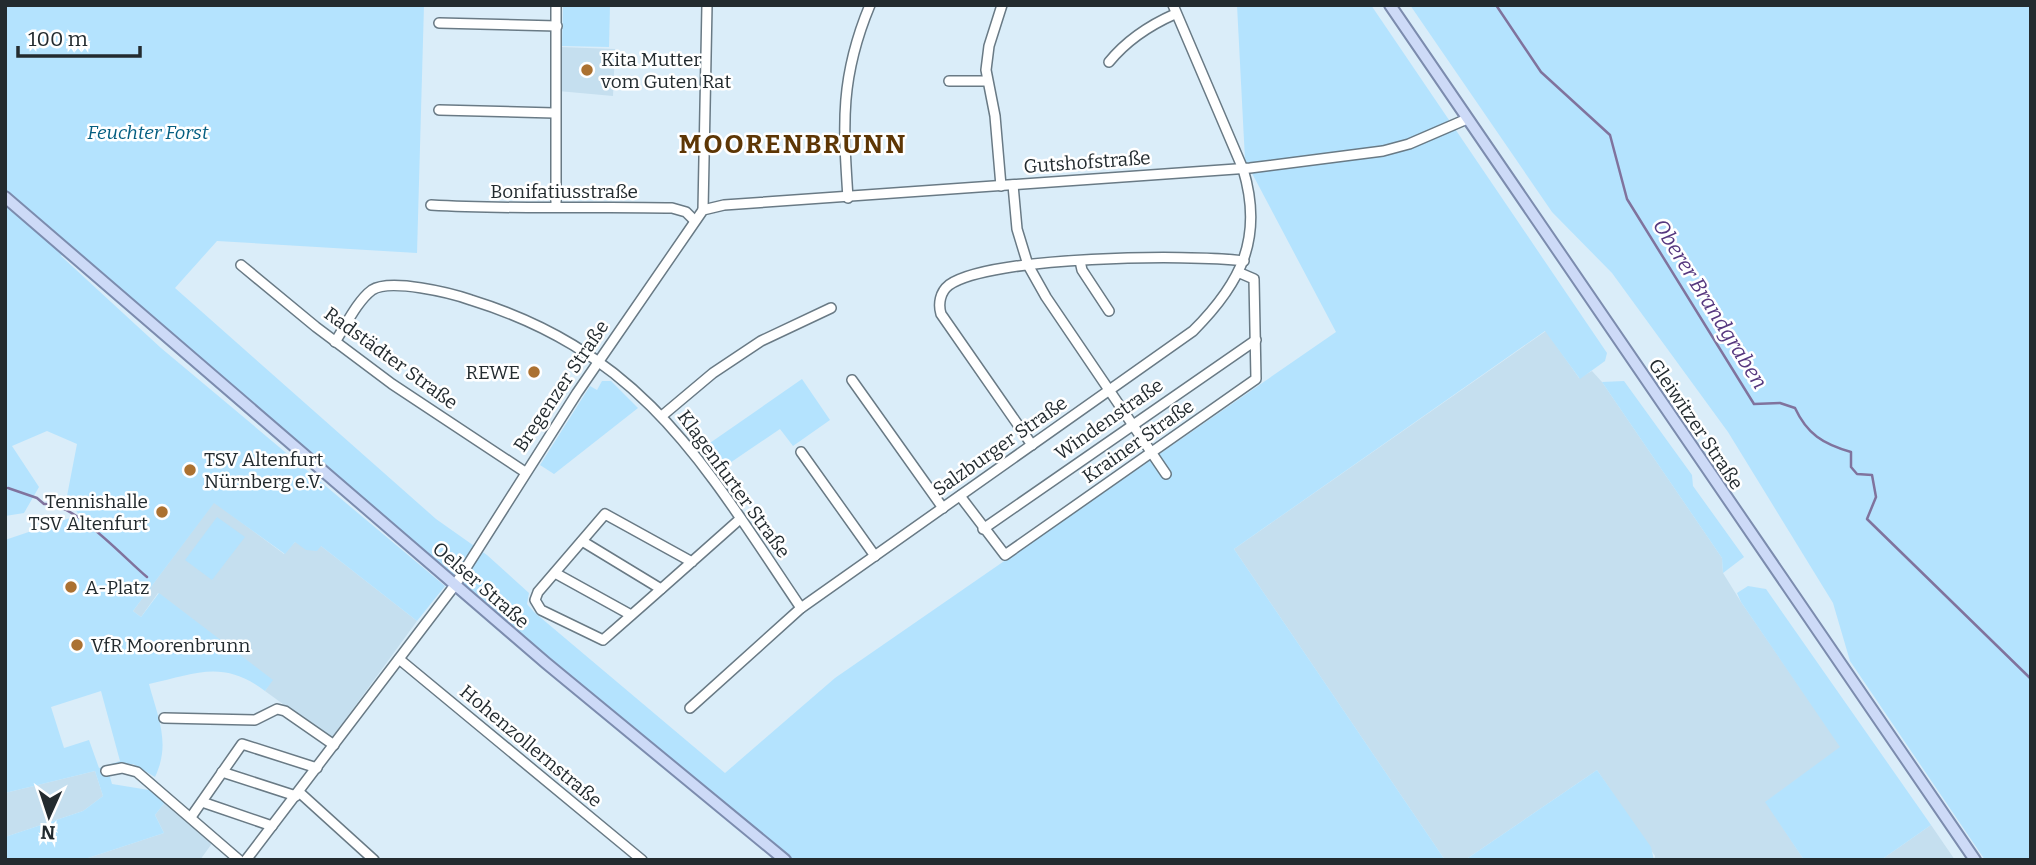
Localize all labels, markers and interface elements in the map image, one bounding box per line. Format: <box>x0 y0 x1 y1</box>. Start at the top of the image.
scale bar <box>18 14 140 58</box>
text: 100 m <box>28 26 88 52</box>
place label: Kita Mutter vom Guten Rat <box>600 48 731 93</box>
marker: Kita Mutter vom Guten Rat <box>579 62 595 78</box>
park label: Feuchter Forst <box>87 121 209 144</box>
district label: MOORENBRUNN <box>679 129 907 160</box>
street label: Gutshofstraße <box>1023 146 1151 178</box>
street label: Bonifatiusstraße <box>490 180 638 203</box>
water label: Oberer Brandgraben <box>1647 214 1773 394</box>
street label: Radstädter Straße <box>320 302 462 414</box>
street label: Bregenzer Straße <box>509 316 613 456</box>
street label: Gleiwitzer Straße <box>1644 354 1748 494</box>
place label: REWE <box>466 361 520 384</box>
marker: REWE <box>526 364 542 380</box>
street label: Windenstraße <box>1051 373 1167 465</box>
street label: Salzburger Straße <box>929 391 1071 501</box>
street label: Krainer Straße <box>1078 394 1198 488</box>
street label: Klagenfurter Straße <box>673 406 795 562</box>
place label: TSV Altenfurt Nürnberg e.V. <box>204 448 324 493</box>
marker: TSV Altenfurt Nürnberg e.V. <box>182 462 198 478</box>
place label: Tennishalle TSV Altenfurt <box>29 490 148 535</box>
marker: Tennishalle TSV Altenfurt <box>154 504 170 520</box>
street label: Oelser Straße <box>428 537 534 633</box>
place label: A-Platz <box>85 576 149 599</box>
marker: A-Platz <box>63 579 79 595</box>
place label: VfR Moorenbrunn <box>91 634 250 657</box>
marker: VfR Moorenbrunn <box>69 637 85 653</box>
street label: Hohenzollernstraße <box>455 680 607 812</box>
north arrow <box>14 781 84 851</box>
text: N <box>40 821 56 844</box>

